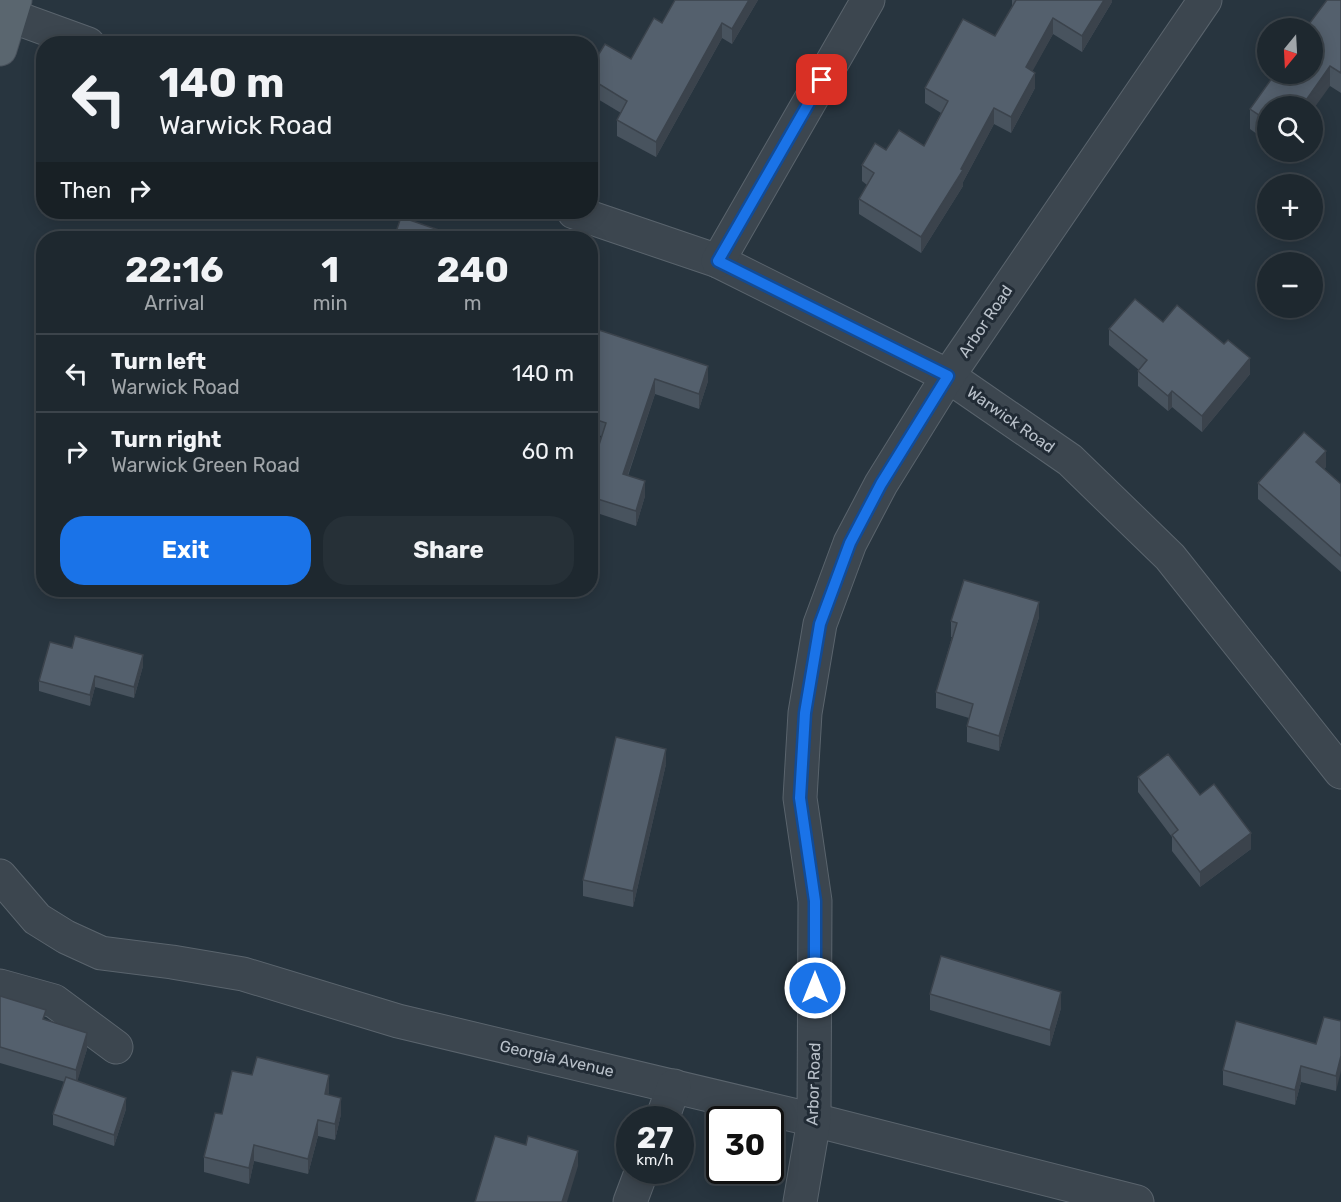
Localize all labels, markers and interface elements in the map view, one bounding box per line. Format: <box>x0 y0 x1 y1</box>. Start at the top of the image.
north arrow <box>1257 18 1323 84</box>
map controls <box>1257 18 1323 318</box>
pin <box>796 54 847 105</box>
text: 140 m <box>159 58 285 108</box>
icon: left <box>60 60 138 138</box>
icon: arrive <box>805 63 838 96</box>
button: search <box>1257 96 1323 162</box>
text: Warwick Road <box>159 109 333 141</box>
icon: right <box>123 174 156 207</box>
button: + <box>1257 174 1323 240</box>
text: Then <box>60 177 111 204</box>
text: 22:16 <box>125 248 224 291</box>
text: 1 <box>321 248 339 291</box>
text: 240 <box>437 248 509 291</box>
button: − <box>1257 252 1323 318</box>
street label: Arbor Road <box>954 282 1017 361</box>
text: Arrival <box>144 291 204 315</box>
text: min <box>313 291 348 315</box>
text: m <box>464 291 482 315</box>
text: Turn left <box>111 348 206 375</box>
icon: left <box>60 357 93 390</box>
text: 140 m <box>512 360 574 387</box>
text: Warwick Road <box>111 375 240 399</box>
street label: Warwick Road <box>963 382 1058 457</box>
text: Turn right <box>111 426 221 453</box>
icon: right <box>60 435 93 468</box>
text: 60 m <box>522 438 574 465</box>
text: Warwick Green Road <box>111 453 300 477</box>
button: Exit <box>60 516 311 585</box>
button: Share <box>323 516 574 585</box>
position arrow <box>783 956 847 1020</box>
street label: Georgia Avenue <box>498 1036 616 1081</box>
street label: Arbor Road <box>803 1042 824 1126</box>
speed limit sign: 30 <box>706 1106 784 1184</box>
text: 27 <box>637 1120 673 1156</box>
text: km/h <box>636 1151 674 1169</box>

